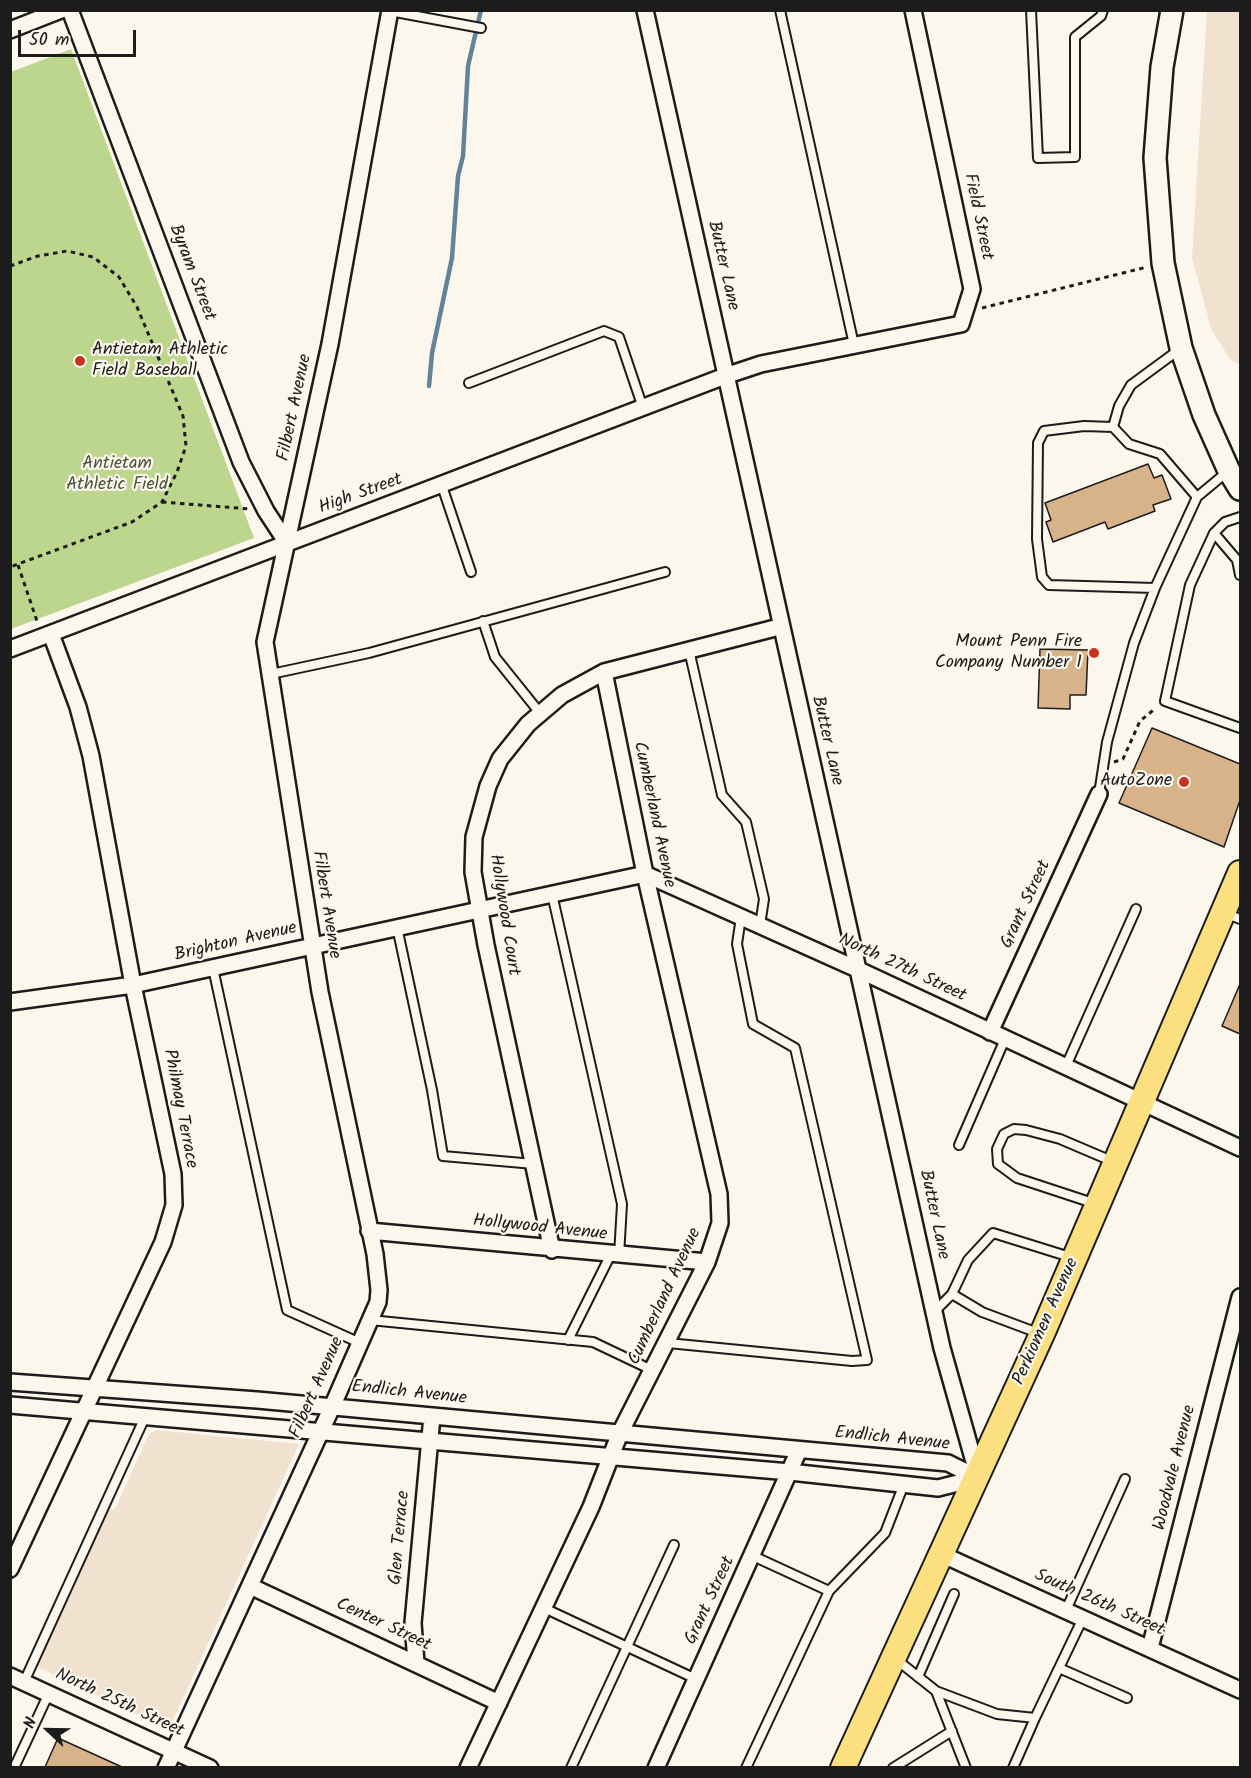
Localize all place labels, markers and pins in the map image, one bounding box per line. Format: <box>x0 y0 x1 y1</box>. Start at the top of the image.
place label: Antietam Athletic Field Baseball <box>92 340 228 382</box>
marker: Antietam Athletic Field Baseball <box>73 354 87 368</box>
place label: Mount Penn Fire Company Number 1 <box>935 632 1082 674</box>
marker: Mount Penn Fire Company Number 1 <box>1087 646 1101 660</box>
place label: AutoZone <box>1100 771 1172 793</box>
marker: AutoZone <box>1177 775 1191 789</box>

